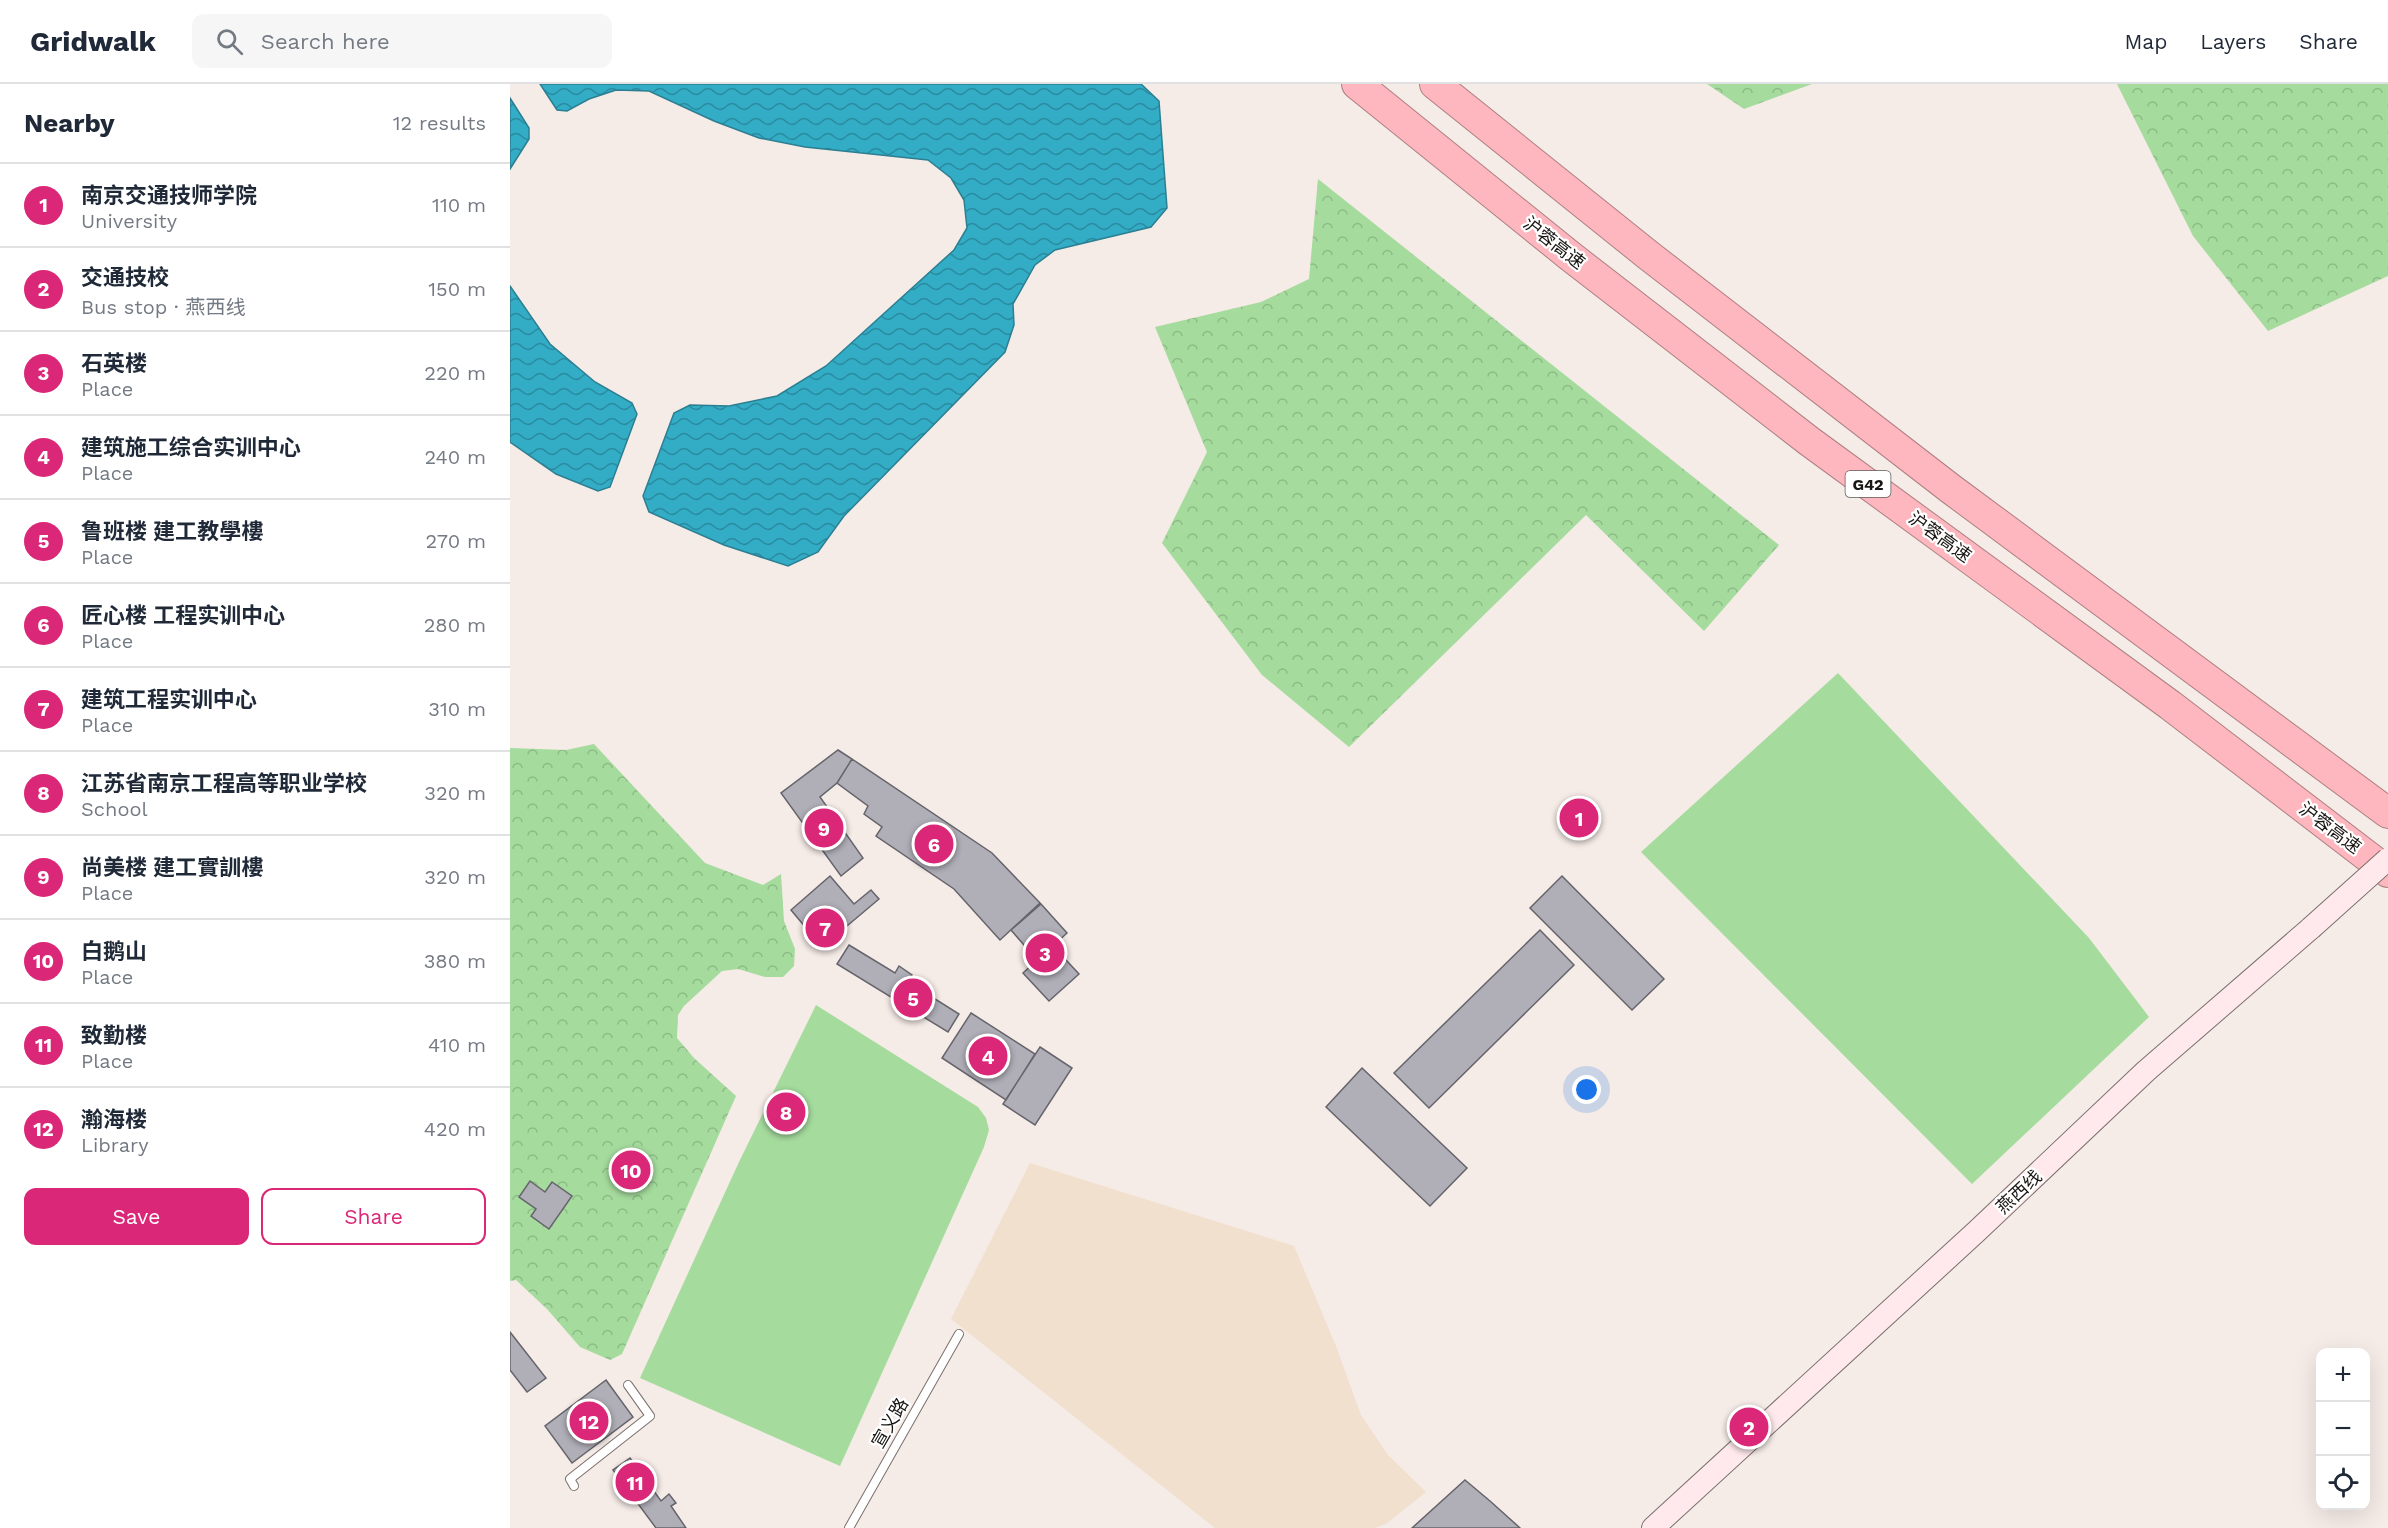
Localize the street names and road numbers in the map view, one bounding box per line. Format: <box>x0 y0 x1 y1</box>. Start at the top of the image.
street label: 沪蓉高速 <box>1519 212 1589 273</box>
road number: G42 <box>1846 471 1890 497</box>
street label: 沪蓉高速 <box>1905 507 1976 566</box>
street label: 沪蓉高速 <box>2295 798 2365 858</box>
street label: 燕西线 <box>1992 1166 2046 1218</box>
street label: 宣义路 <box>867 1394 912 1451</box>

